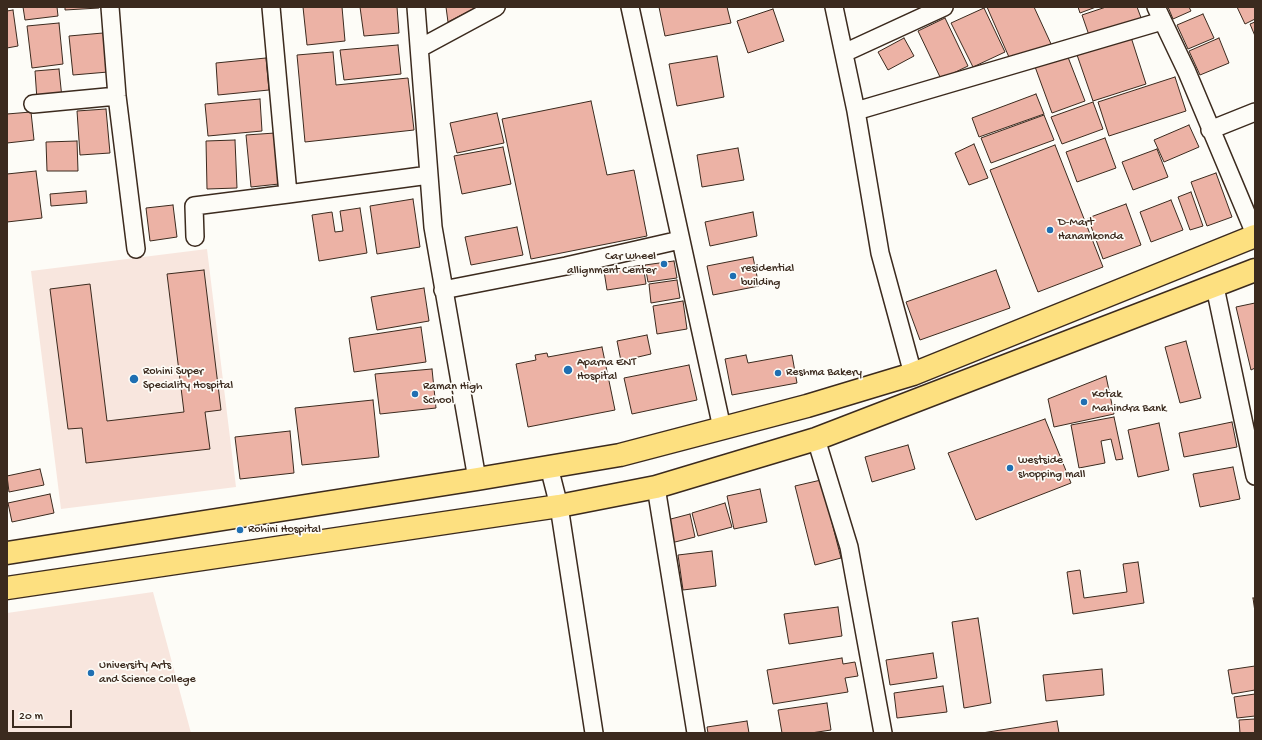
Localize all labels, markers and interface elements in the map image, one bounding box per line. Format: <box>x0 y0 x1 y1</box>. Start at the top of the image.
place label: D-Mart Hanamkonda <box>1058 216 1123 244</box>
marker: D-Mart Hanamkonda <box>1045 225 1055 235</box>
place label: Car wheel allignment Center <box>567 250 656 278</box>
marker: Car wheel allignment Center <box>659 259 669 269</box>
place label: residential building <box>741 262 794 290</box>
marker: residential building <box>728 271 738 281</box>
place label: Aparna ENT Hospital <box>577 356 636 384</box>
marker: Aparna ENT Hospital <box>562 364 574 376</box>
place label: Rohini Super Speciality Hospital <box>143 365 233 393</box>
place label: Reshma Bakery <box>786 366 862 380</box>
marker: Reshma Bakery <box>773 368 783 378</box>
marker: Rohini Super Speciality Hospital <box>128 373 140 385</box>
place label: Raman High School <box>423 380 482 408</box>
place label: Kotak Mahindra Bank <box>1092 388 1166 416</box>
marker: Raman High School <box>410 389 420 399</box>
marker: Kotak Mahindra Bank <box>1079 397 1089 407</box>
place label: westside shopping mall <box>1018 454 1085 482</box>
marker: westside shopping mall <box>1005 463 1015 473</box>
place label: Rohini Hospital <box>248 523 321 537</box>
marker: Rohini Hospital <box>235 525 245 535</box>
place label: University Arts and Science College <box>99 659 196 687</box>
marker: University Arts and Science College <box>86 668 96 678</box>
scale bar <box>14 702 74 728</box>
text: 20 m <box>19 710 43 724</box>

